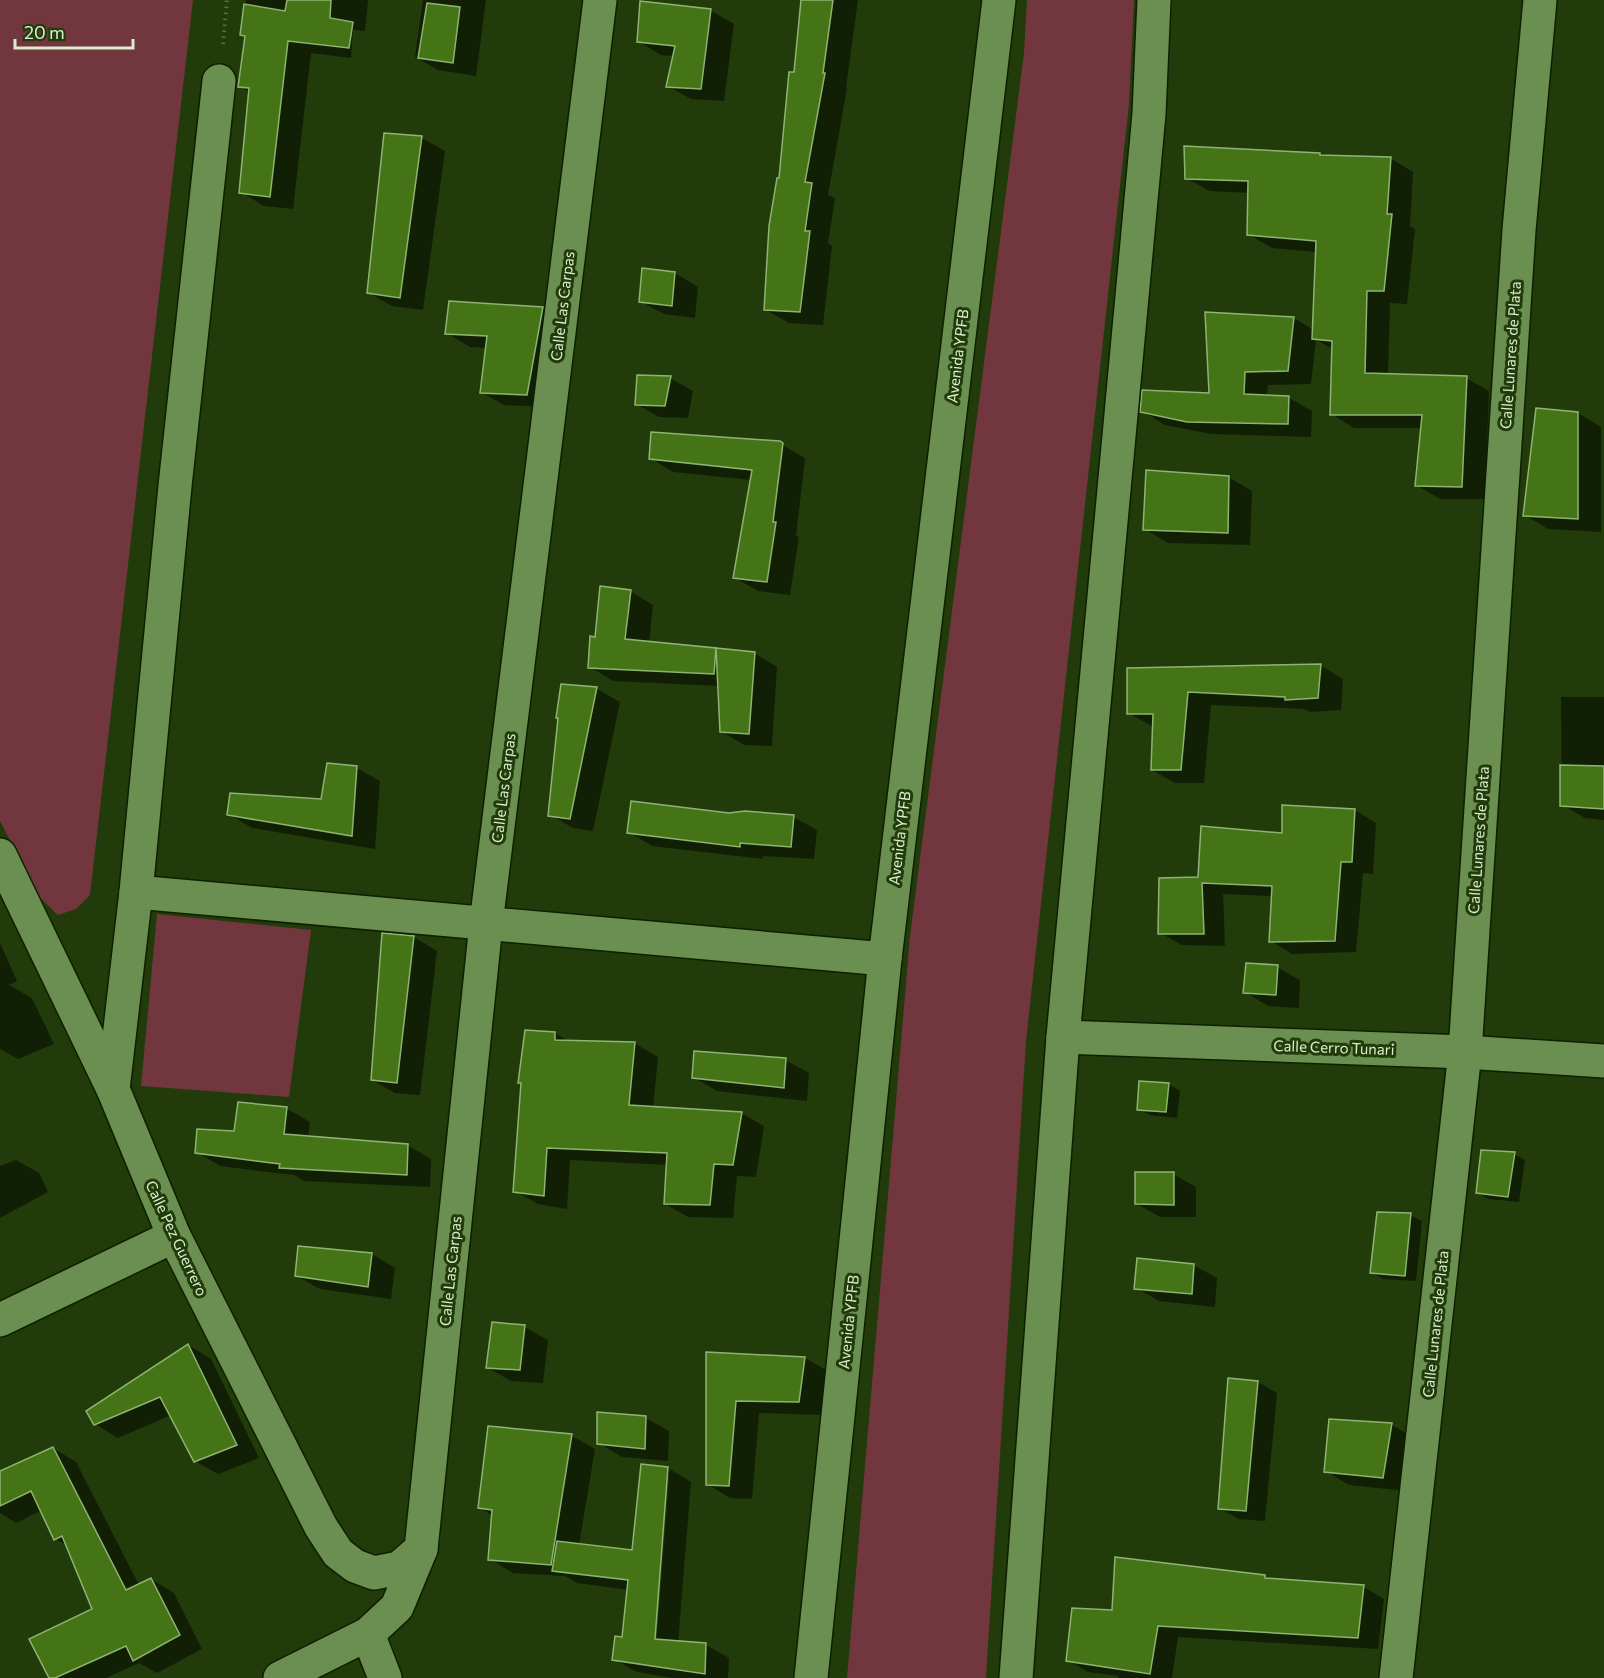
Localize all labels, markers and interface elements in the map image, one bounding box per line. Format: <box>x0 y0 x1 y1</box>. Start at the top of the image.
scale bar <box>15 12 134 50</box>
text: 20 m <box>24 21 65 43</box>
street label: Calle Las Carpas <box>546 250 578 362</box>
street label: Calle Lunares de Plata <box>1496 281 1524 429</box>
street label: Avenida YPFB <box>942 308 972 404</box>
street label: Calle Las Carpas <box>487 732 519 844</box>
street label: Calle Lunares de Plata <box>1464 766 1492 914</box>
street label: Avenida YPFB <box>884 790 914 886</box>
street label: Calle Cerro Tunari <box>1273 1036 1395 1058</box>
street label: Calle Pez Guerrero <box>142 1177 212 1299</box>
street label: Calle Las Carpas <box>435 1215 465 1327</box>
street label: Calle Lunares de Plata <box>1418 1250 1452 1398</box>
street label: Avenida YPFB <box>834 1274 862 1370</box>

